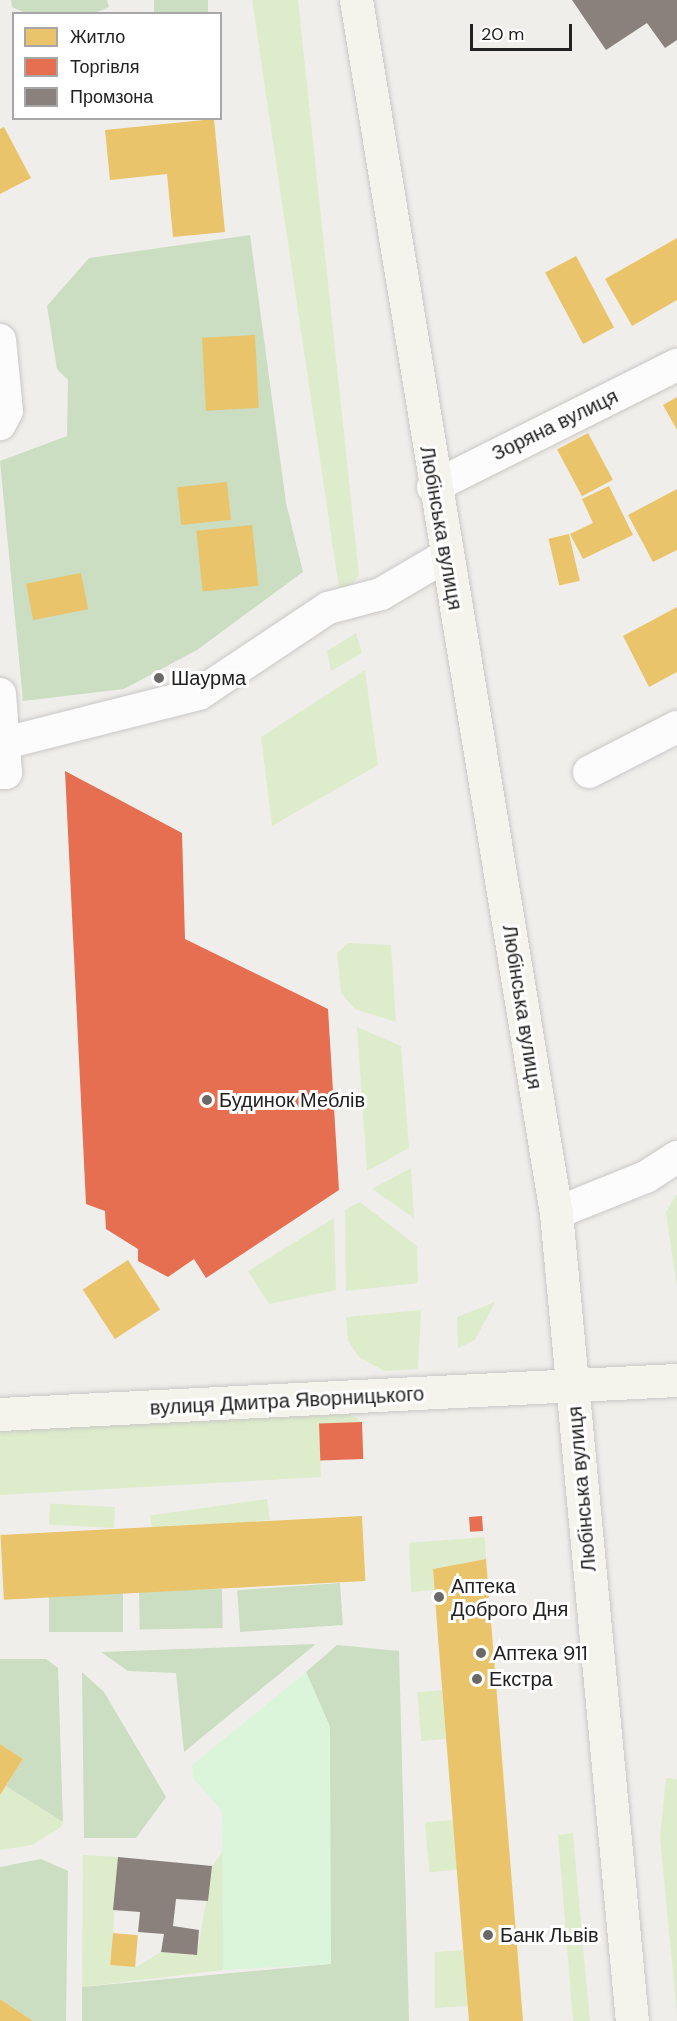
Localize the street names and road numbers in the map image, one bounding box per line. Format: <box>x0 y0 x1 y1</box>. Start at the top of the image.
street label: Зоряна вулиця <box>488 384 622 466</box>
street label: Любінська вулиця <box>415 444 467 612</box>
street label: Любінська вулиця <box>497 923 547 1091</box>
street label: вулиця Дмитра Яворницького <box>149 1382 425 1420</box>
street label: Любінська вулиця <box>563 1405 601 1573</box>

